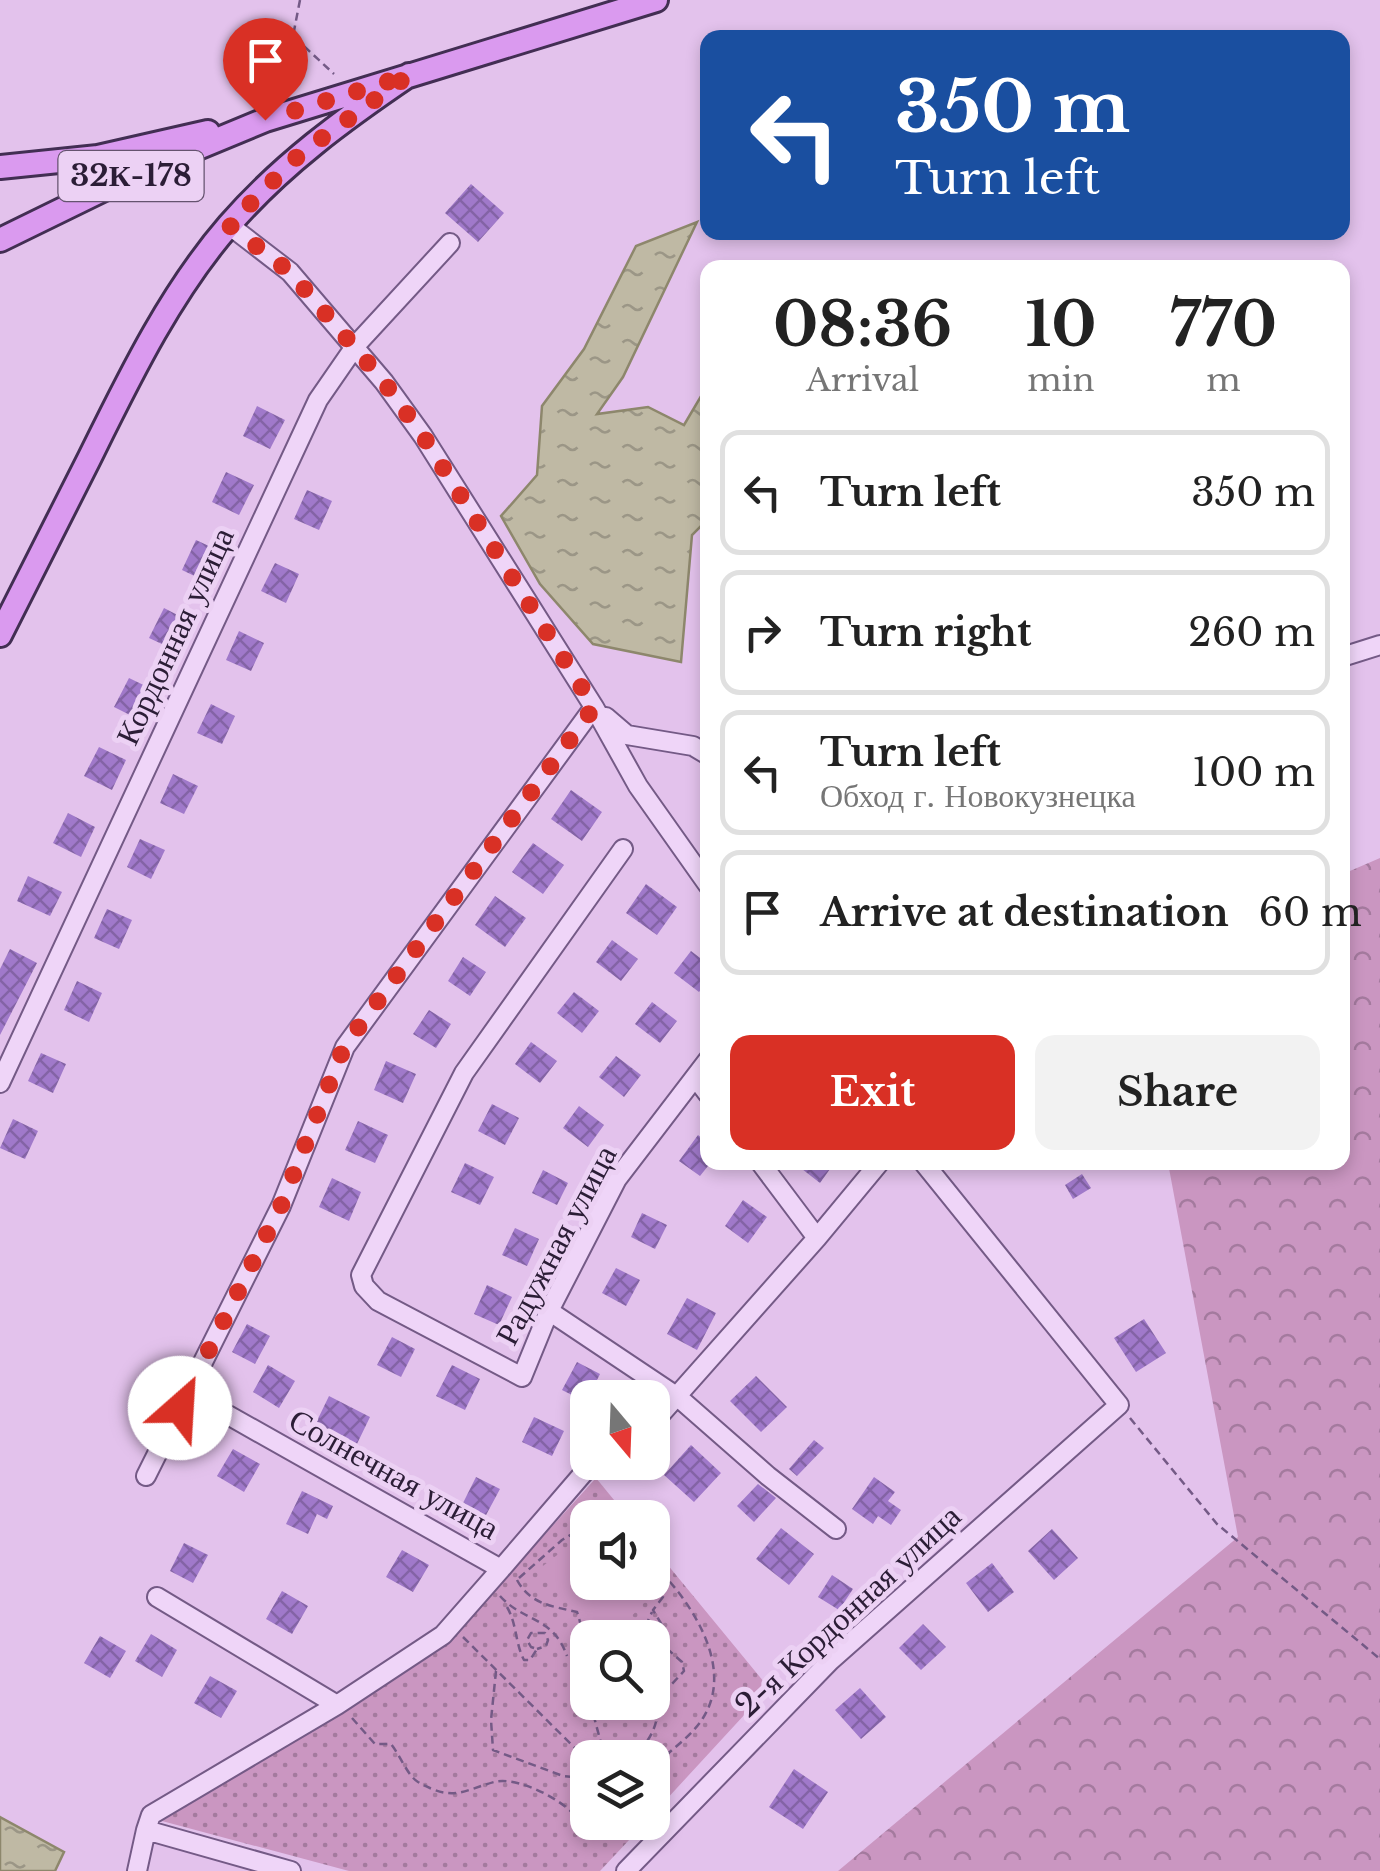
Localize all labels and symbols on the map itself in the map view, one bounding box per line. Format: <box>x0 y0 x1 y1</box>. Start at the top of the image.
pin <box>223 18 308 121</box>
road number: 32К-178 <box>58 151 204 201</box>
street label: Кордонная улица <box>107 521 243 751</box>
street label: Радужная улица <box>487 1138 625 1352</box>
position arrow <box>128 1356 232 1460</box>
north arrow <box>570 1380 670 1480</box>
street label: Солнечная улица <box>282 1400 506 1548</box>
street label: 2-я Кордонная улица <box>727 1496 969 1726</box>

